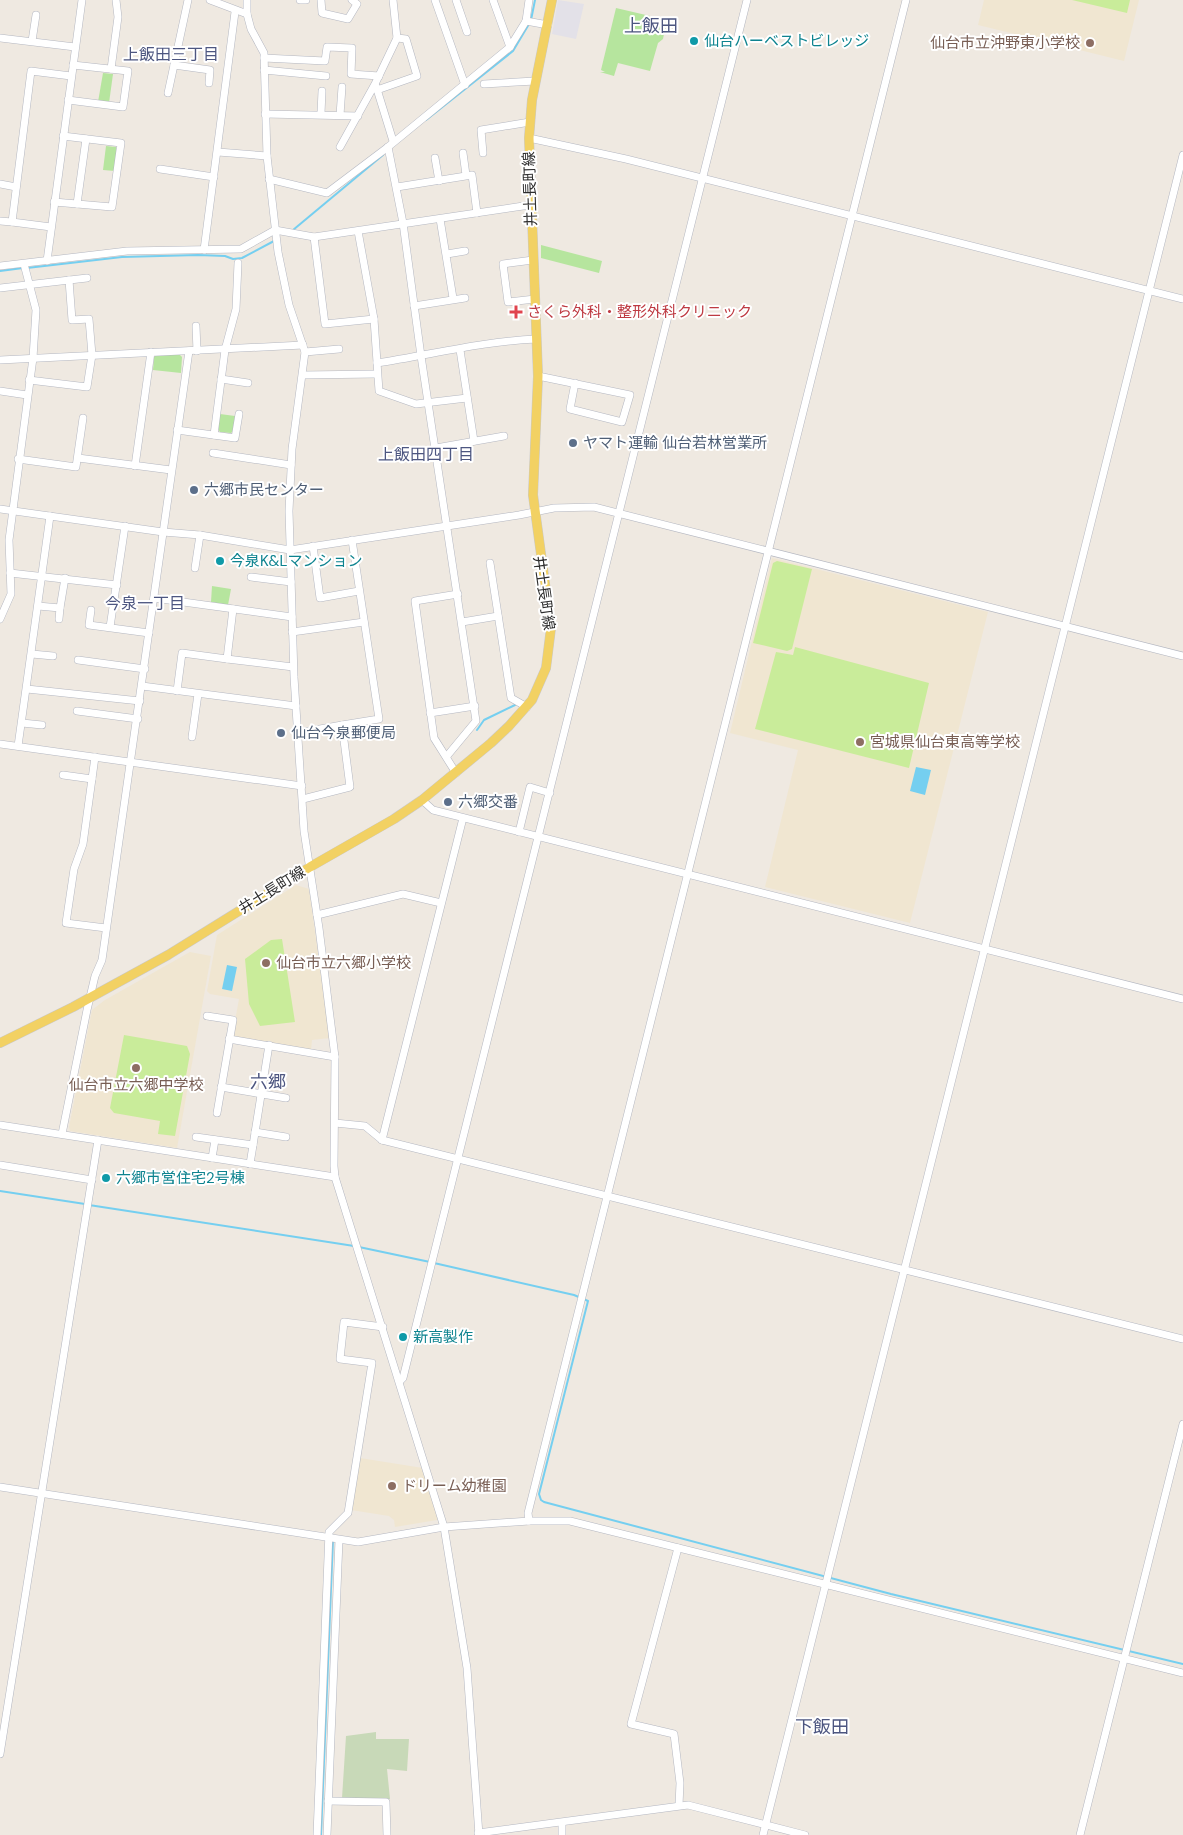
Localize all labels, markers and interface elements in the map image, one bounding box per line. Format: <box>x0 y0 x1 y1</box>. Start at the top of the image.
district label: 上飯田 <box>624 14 678 38</box>
place label: 仙台ハーベストビレッジ <box>704 31 869 51</box>
place label: 仙台市立沖野東小学校 <box>930 33 1080 53</box>
marker: 仙台ハーベストビレッジ <box>688 35 700 47</box>
marker: 仙台市立沖野東小学校 <box>1084 37 1096 49</box>
district label: 上飯田三丁目 <box>123 44 219 65</box>
street label: 井土長町線 <box>519 151 541 227</box>
place label: さくら外科・整形外科クリニック <box>527 302 752 322</box>
marker: さくら外科・整形外科クリニック <box>509 305 523 319</box>
place label: ヤマト運輸 仙台若林営業所 <box>583 433 767 453</box>
marker: ヤマト運輸 仙台若林営業所 <box>567 437 579 449</box>
district label: 上飯田四丁目 <box>378 444 474 465</box>
place label: 六郷市民センター <box>204 480 324 500</box>
marker: 六郷市民センター <box>188 484 200 496</box>
place label: 今泉K&Lマンション <box>230 551 362 571</box>
street label: 井土長町線 <box>529 554 559 632</box>
marker: 今泉K&Lマンション <box>214 555 226 567</box>
district label: 今泉一丁目 <box>105 593 185 614</box>
place label: 仙台今泉郵便局 <box>291 723 396 743</box>
marker: 仙台今泉郵便局 <box>275 727 287 739</box>
place label: 宮城県仙台東高等学校 <box>870 732 1020 752</box>
marker: 宮城県仙台東高等学校 <box>854 736 866 748</box>
place label: 六郷交番 <box>458 792 518 812</box>
marker: 六郷交番 <box>442 796 454 808</box>
street label: 井土長町線 <box>235 862 309 918</box>
place label: 仙台市立六郷小学校 <box>276 953 411 973</box>
marker: 仙台市立六郷小学校 <box>260 957 272 969</box>
marker: 仙台市立六郷中学校 <box>130 1062 142 1074</box>
district label: 六郷 <box>250 1070 286 1094</box>
place label: 仙台市立六郷中学校 <box>68 1075 204 1095</box>
place label: 六郷市営住宅2号棟 <box>116 1168 245 1188</box>
marker: 六郷市営住宅2号棟 <box>100 1172 112 1184</box>
place label: 新高製作 <box>413 1327 473 1347</box>
marker: 新高製作 <box>397 1331 409 1343</box>
place label: ドリーム幼稚園 <box>402 1476 507 1496</box>
marker: ドリーム幼稚園 <box>386 1480 398 1492</box>
district label: 下飯田 <box>795 1715 849 1739</box>

